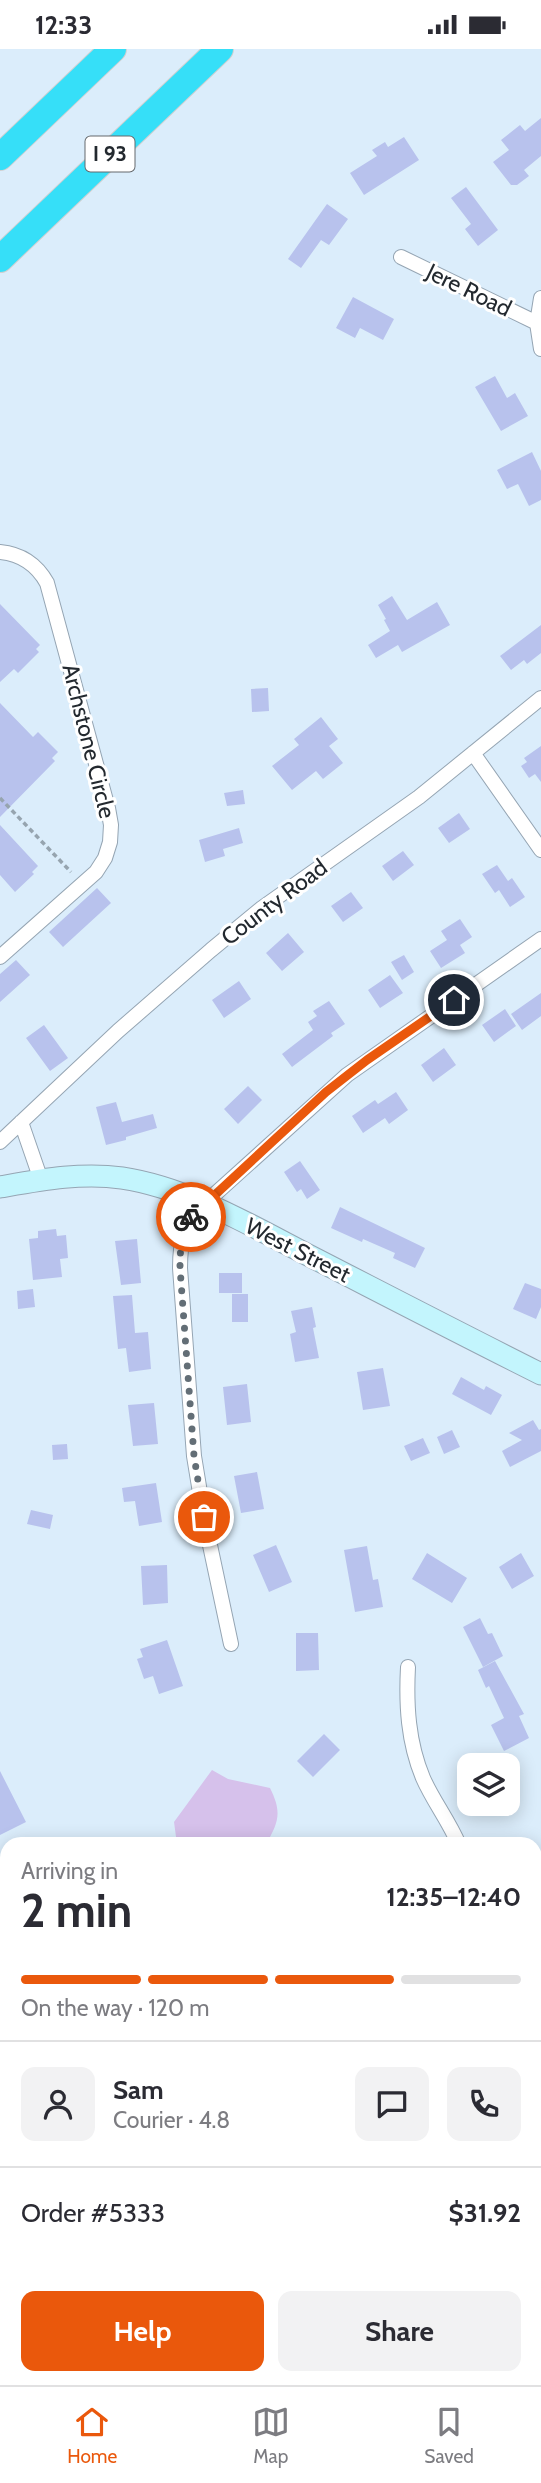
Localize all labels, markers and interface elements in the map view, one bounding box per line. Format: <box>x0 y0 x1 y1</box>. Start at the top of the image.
text: 12:33 <box>35 9 92 41</box>
road number: I 93 <box>86 137 134 171</box>
street label: Jere Road <box>421 257 516 323</box>
street label: Archstone Circle <box>56 661 122 821</box>
street label: County Road <box>215 853 333 951</box>
pin <box>424 970 484 1030</box>
icon: home <box>435 981 473 1019</box>
courier <box>156 1182 226 1252</box>
icon: bike <box>172 1198 210 1236</box>
street label: West Street <box>241 1212 355 1289</box>
pin <box>174 1487 234 1547</box>
icon: bag <box>185 1498 223 1536</box>
map controls <box>457 1753 520 1816</box>
button: layers <box>457 1753 520 1816</box>
text: Arriving in <box>21 1857 118 1885</box>
text: 12:35–12:40 <box>386 1881 521 1913</box>
text: 2 min <box>21 1883 132 1939</box>
text: On the way · 120 m <box>21 1994 209 2022</box>
button: person <box>21 2067 95 2141</box>
button: chat <box>355 2067 429 2141</box>
button: phone <box>447 2067 521 2141</box>
text: Sam <box>113 2074 164 2106</box>
text: Courier · 4.8 <box>113 2106 230 2134</box>
text: Order #5333 <box>21 2197 165 2229</box>
text: $31.92 <box>449 2197 521 2229</box>
button: Help <box>21 2291 264 2371</box>
button: Share <box>278 2291 521 2371</box>
tab: Home <box>67 2403 117 2468</box>
tab: Map <box>252 2403 290 2468</box>
tab: Saved <box>424 2403 474 2468</box>

